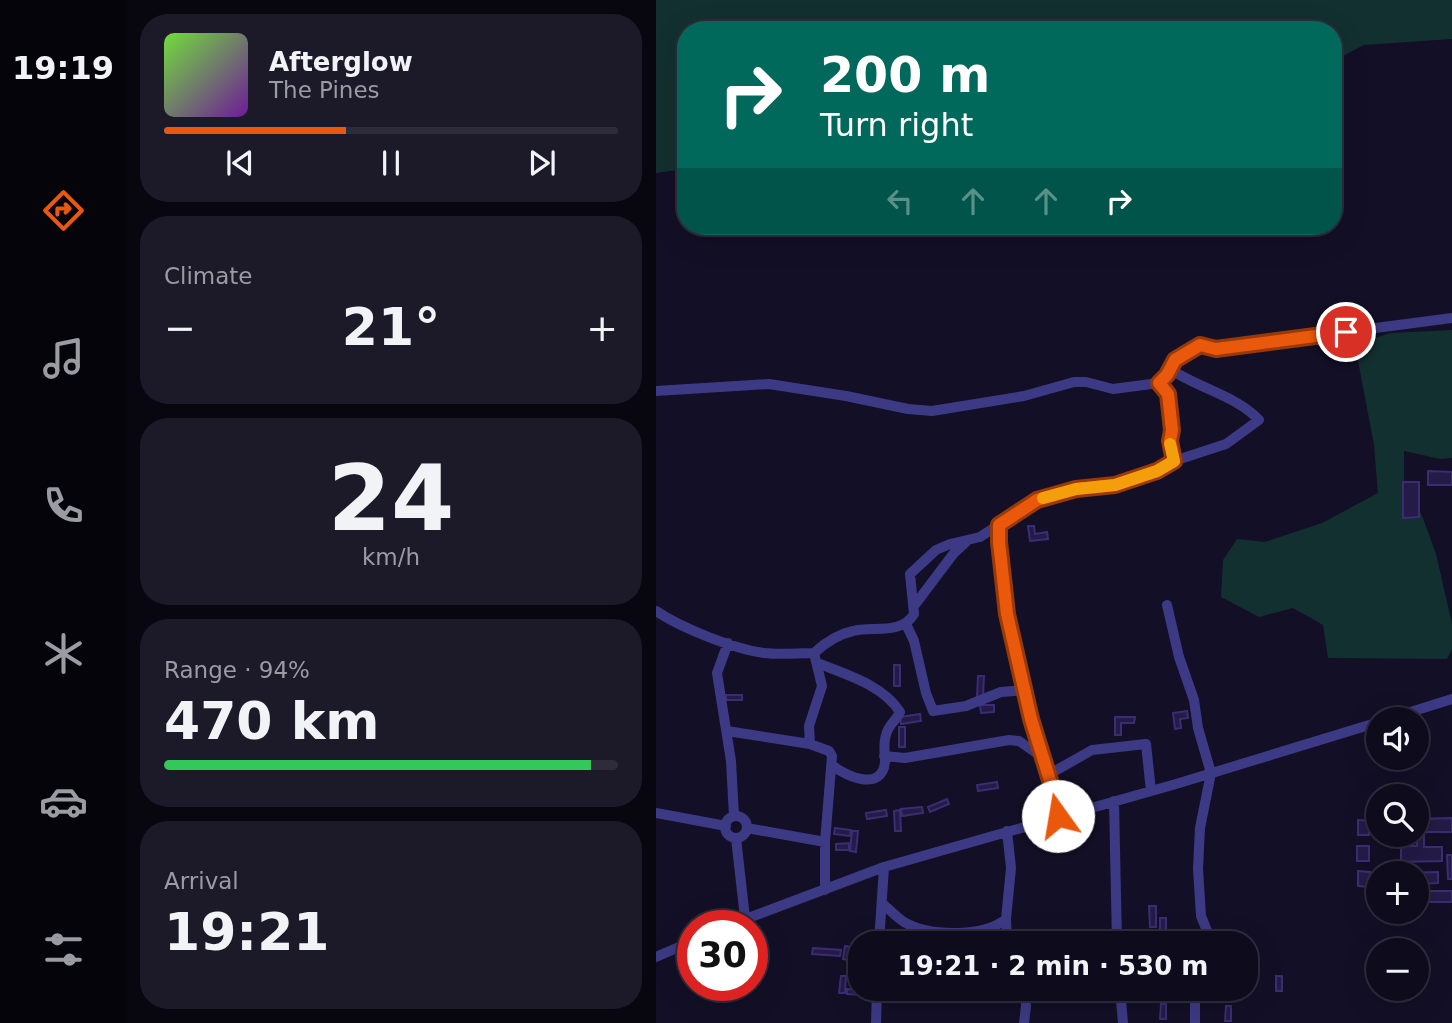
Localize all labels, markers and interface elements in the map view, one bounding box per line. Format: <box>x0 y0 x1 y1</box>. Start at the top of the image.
text: Afterglow <box>269 47 413 77</box>
text: 200 m <box>820 47 990 104</box>
text: 19:19 <box>12 49 114 87</box>
icon: right <box>705 49 796 140</box>
text: The Pines <box>269 77 380 103</box>
text: Turn right <box>820 106 973 144</box>
icon: previous <box>221 144 259 182</box>
icon: pause <box>372 144 410 182</box>
icon: next <box>523 144 561 182</box>
icon: left <box>881 182 919 220</box>
icon: ahead <box>954 182 992 220</box>
icon: ahead <box>1027 182 1065 220</box>
icon: right <box>1100 182 1138 220</box>
icon: directions <box>39 186 88 235</box>
text: Climate <box>164 263 253 289</box>
text: 21° <box>342 297 440 357</box>
pin <box>1316 302 1376 362</box>
text: − <box>164 306 196 350</box>
text: + <box>586 306 618 350</box>
icon: arrive <box>1327 313 1365 351</box>
icon: music <box>39 334 88 383</box>
text: 24 <box>328 446 454 551</box>
icon: phone <box>39 481 88 530</box>
text: km/h <box>362 544 420 570</box>
icon: climate <box>39 629 88 678</box>
text: Range · 94% <box>164 657 310 683</box>
text: 470 km <box>164 691 379 751</box>
map controls <box>1366 707 1429 1001</box>
button: sound <box>1366 707 1429 770</box>
icon: car <box>39 777 88 826</box>
position arrow <box>1021 779 1095 853</box>
button: search <box>1366 784 1429 847</box>
button: + <box>1366 861 1429 924</box>
text: Arrival <box>164 868 239 894</box>
text: 19:21 <box>164 902 330 962</box>
speed limit sign: 30 <box>677 910 768 1001</box>
icon: filters <box>39 925 88 974</box>
button: − <box>1366 938 1429 1001</box>
text: 19:21 · 2 min · 530 m <box>898 951 1208 981</box>

